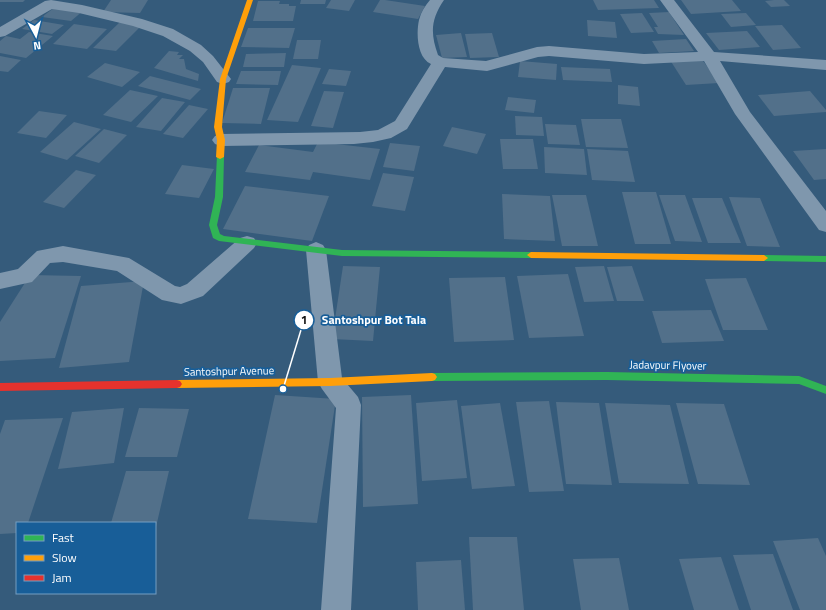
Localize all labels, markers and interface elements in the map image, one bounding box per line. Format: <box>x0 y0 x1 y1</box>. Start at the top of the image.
north arrow <box>16 16 56 56</box>
text: N <box>32 38 42 54</box>
callout: Santoshpur Bot Tala <box>294 308 434 332</box>
text: 1 <box>301 310 307 329</box>
text: Santoshpur Bot Tala <box>322 310 426 329</box>
street label: Jadavpur Flyover <box>629 356 707 374</box>
street label: Santoshpur Avenue <box>184 362 275 380</box>
legend <box>16 522 156 594</box>
text: Fast <box>52 528 75 547</box>
text: Slow <box>52 548 77 567</box>
text: Jam <box>52 568 72 587</box>

